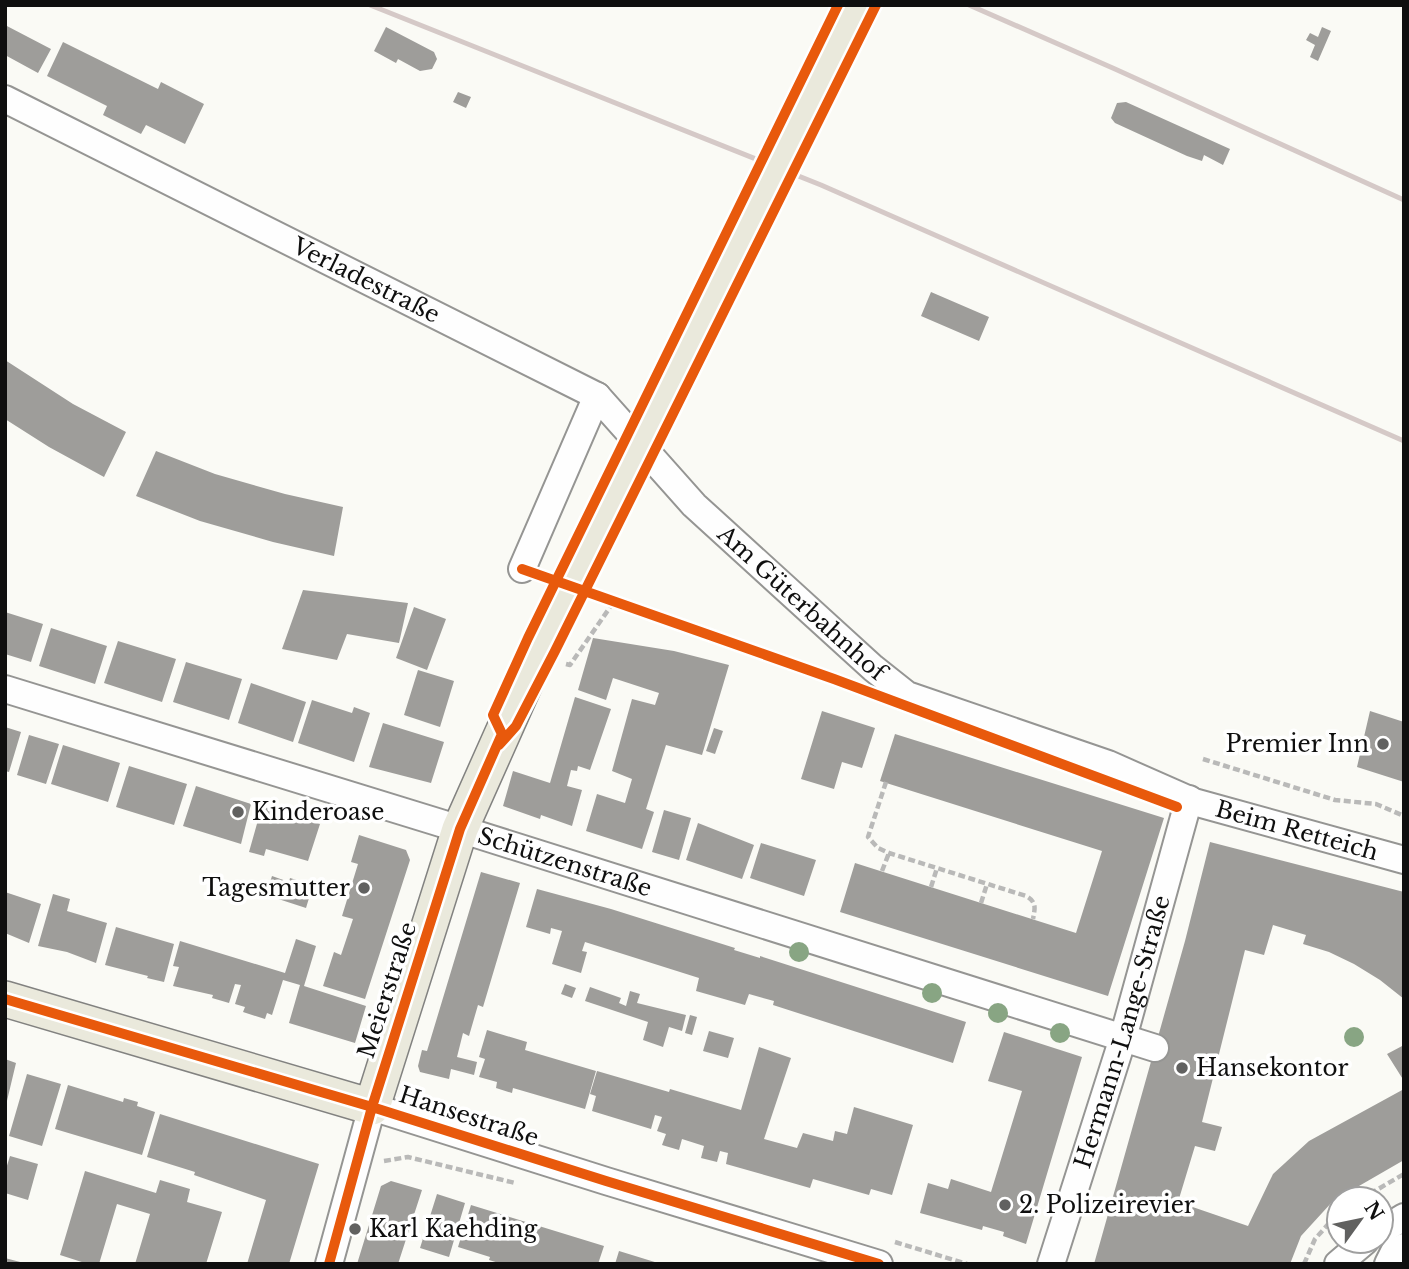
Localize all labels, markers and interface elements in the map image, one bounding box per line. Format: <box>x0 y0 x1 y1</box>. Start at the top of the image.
street label: Verladestraße <box>287 231 444 329</box>
street label: Am Güterbahnhof <box>711 519 893 688</box>
place label: Premier Inn <box>1225 730 1369 758</box>
marker: Premier Inn <box>1375 736 1391 752</box>
street label: Beim Retteich <box>1212 795 1382 866</box>
place label: Kinderoase <box>252 798 384 826</box>
marker: Kinderoase <box>230 804 246 820</box>
street label: Schützenstraße <box>474 822 655 903</box>
place label: Tagesmutter <box>202 874 350 902</box>
marker: Tagesmutter <box>356 880 372 896</box>
street label: Hermann-Lange-Straße <box>1068 892 1176 1172</box>
street label: Meierstraße <box>352 918 422 1062</box>
place label: Hansekontor <box>1196 1054 1348 1082</box>
marker: Hansekontor <box>1174 1060 1190 1076</box>
street label: Hansestraße <box>396 1080 542 1152</box>
north arrow <box>1325 1185 1395 1255</box>
place label: 2. Polizeirevier <box>1019 1191 1195 1219</box>
marker: 2. Polizeirevier <box>997 1197 1013 1213</box>
text: N <box>1359 1197 1388 1225</box>
place label: Karl Kaehding <box>369 1215 538 1243</box>
marker: Karl Kaehding <box>347 1221 363 1237</box>

